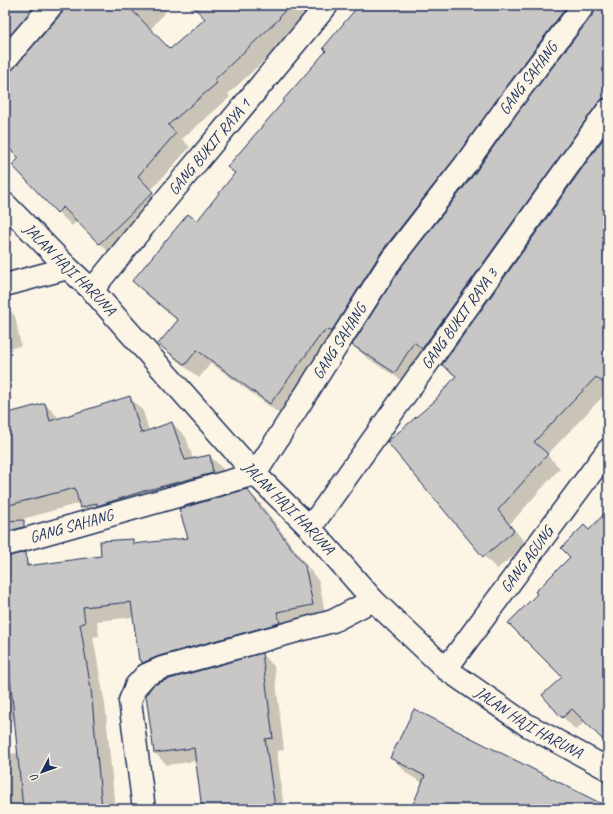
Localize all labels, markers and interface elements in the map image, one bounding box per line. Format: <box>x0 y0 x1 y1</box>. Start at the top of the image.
street label: GANG SAHANG <box>494 37 563 119</box>
street label: GANG BUKIT RAYA 1 <box>164 94 256 199</box>
street label: JALAN HAJI HARUNA <box>19 218 121 320</box>
street label: GANG BUKIT RAYA 3 <box>416 263 503 373</box>
street label: GANG SAHANG <box>308 298 372 383</box>
street label: JALAN HAJI HARUNA <box>238 457 339 559</box>
street label: GANG SAHANG <box>27 504 117 547</box>
street label: GANG AGUNG <box>496 521 559 596</box>
street label: JALAN HAJI HARUNA <box>470 681 587 764</box>
north arrow <box>22 752 62 792</box>
text: U <box>26 770 41 785</box>

